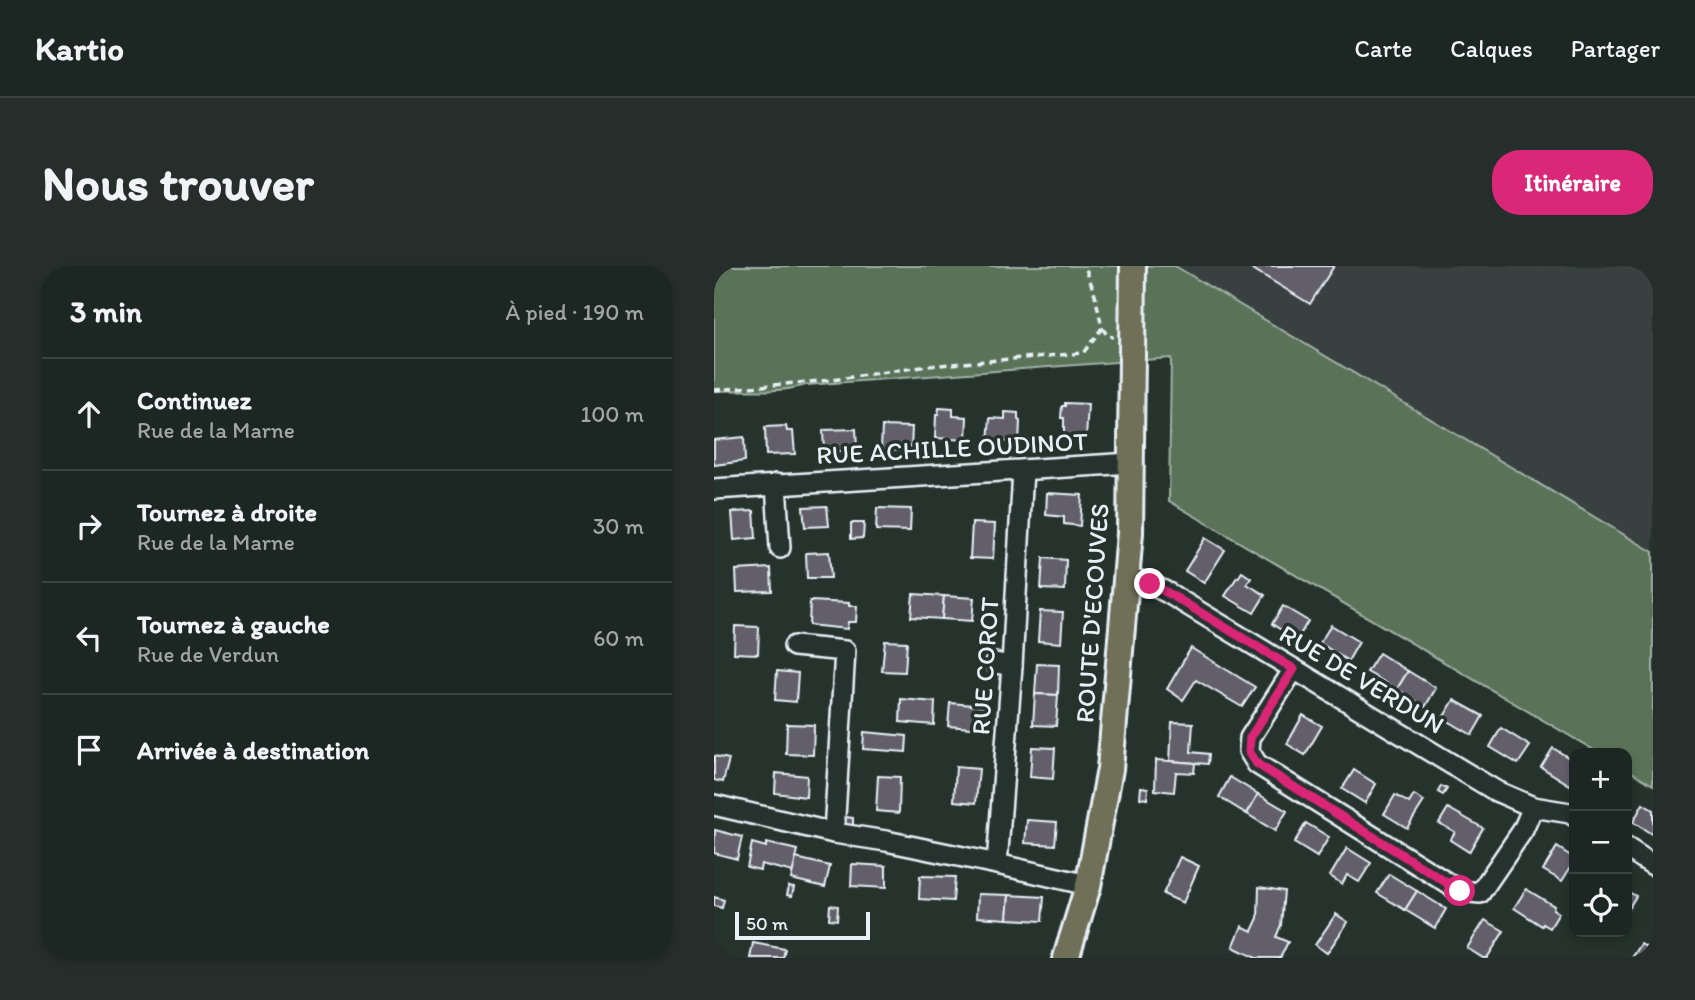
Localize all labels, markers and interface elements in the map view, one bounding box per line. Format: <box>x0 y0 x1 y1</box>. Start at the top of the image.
text: Kartio <box>35 29 124 68</box>
text: Carte <box>1355 34 1412 63</box>
text: Calques <box>1450 34 1533 63</box>
text: Partager <box>1571 34 1660 63</box>
button: Itinéraire <box>1492 150 1653 215</box>
text: Nous trouver <box>42 153 314 212</box>
text: 3 min <box>70 293 142 330</box>
text: À pied · 190 m <box>506 298 644 326</box>
text: Continuez <box>137 384 252 416</box>
icon: ahead <box>70 395 108 433</box>
text: 100 m <box>580 400 644 428</box>
text: Rue de la Marne <box>137 416 295 444</box>
street label: RUE ACHILLE OUDINOT <box>815 425 1089 471</box>
text: Tournez à droite <box>137 496 317 528</box>
street label: ROUTE D'ECOUVES <box>1068 502 1116 724</box>
icon: right <box>70 507 108 545</box>
text: 30 m <box>593 512 644 540</box>
text: Rue de la Marne <box>137 528 295 556</box>
route end <box>1134 568 1165 599</box>
street label: RUE COROT <box>964 596 1006 736</box>
text: Tournez à gauche <box>137 608 330 640</box>
street label: RUE DE VERDUN <box>1274 617 1450 741</box>
icon: left <box>70 619 108 657</box>
text: 60 m <box>593 624 644 652</box>
text: Rue de Verdun <box>137 640 279 668</box>
icon: arrive <box>70 731 108 769</box>
text: Arrivée à destination <box>137 734 369 766</box>
map controls <box>1569 748 1632 937</box>
button: + <box>1569 748 1632 811</box>
button: − <box>1569 811 1632 874</box>
button: locate <box>1569 874 1632 937</box>
route start <box>1444 875 1475 906</box>
scale bar <box>735 909 870 941</box>
text: 50 m <box>746 912 788 935</box>

